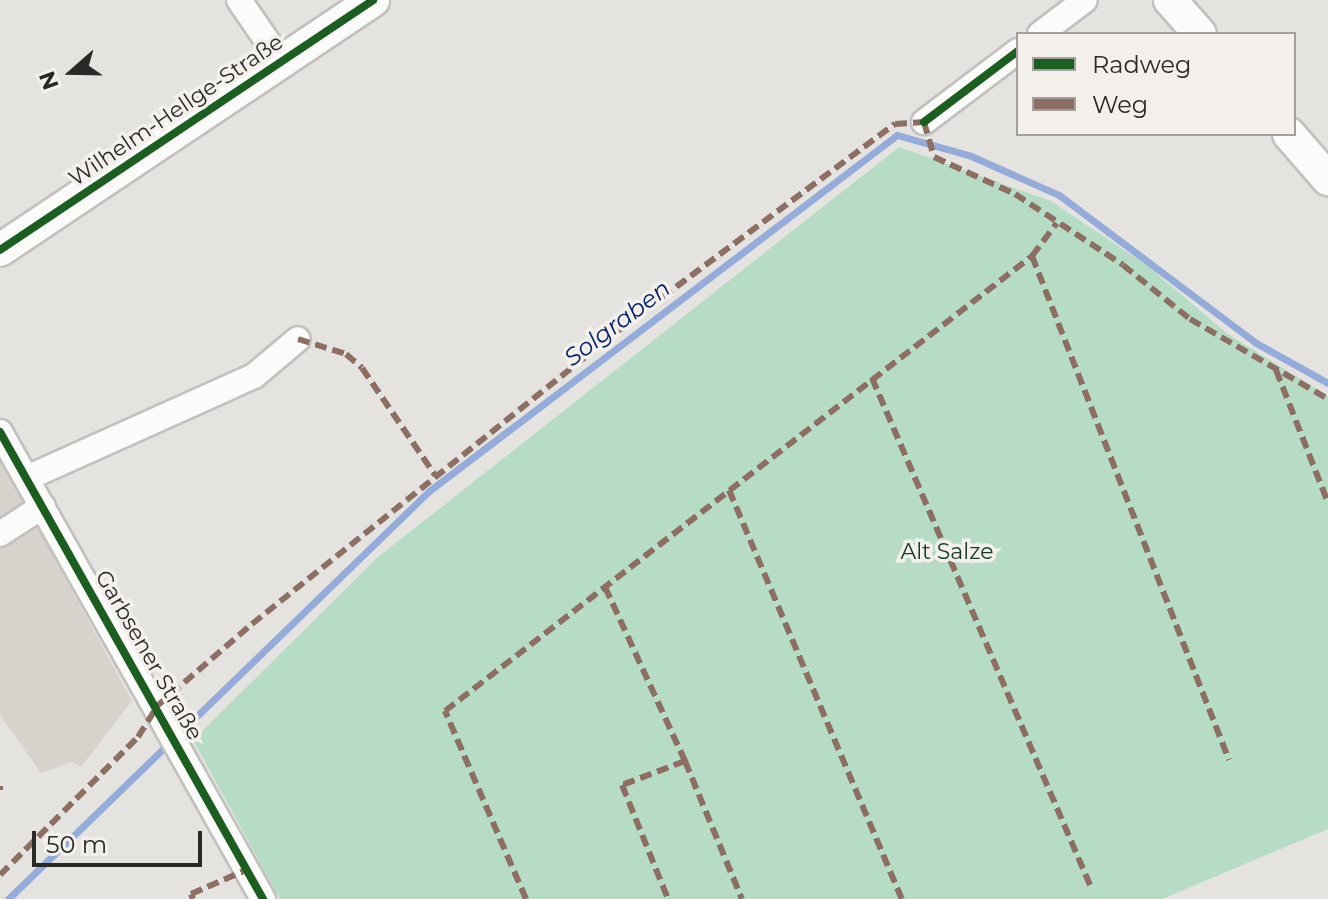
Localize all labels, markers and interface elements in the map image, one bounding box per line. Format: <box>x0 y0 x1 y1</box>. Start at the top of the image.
street label: Wilhelm-Hellge-Straße <box>64 28 288 192</box>
north arrow <box>32 32 112 112</box>
legend <box>1016 32 1296 136</box>
text: Radweg <box>1092 50 1191 79</box>
text: N <box>33 67 65 93</box>
text: Weg <box>1092 90 1148 119</box>
water label: Solgraben <box>558 274 676 372</box>
park label: Alt Salze <box>901 539 993 565</box>
street label: Garbsener Straße <box>90 565 208 745</box>
scale bar <box>36 815 206 865</box>
text: 50 m <box>46 830 107 859</box>

